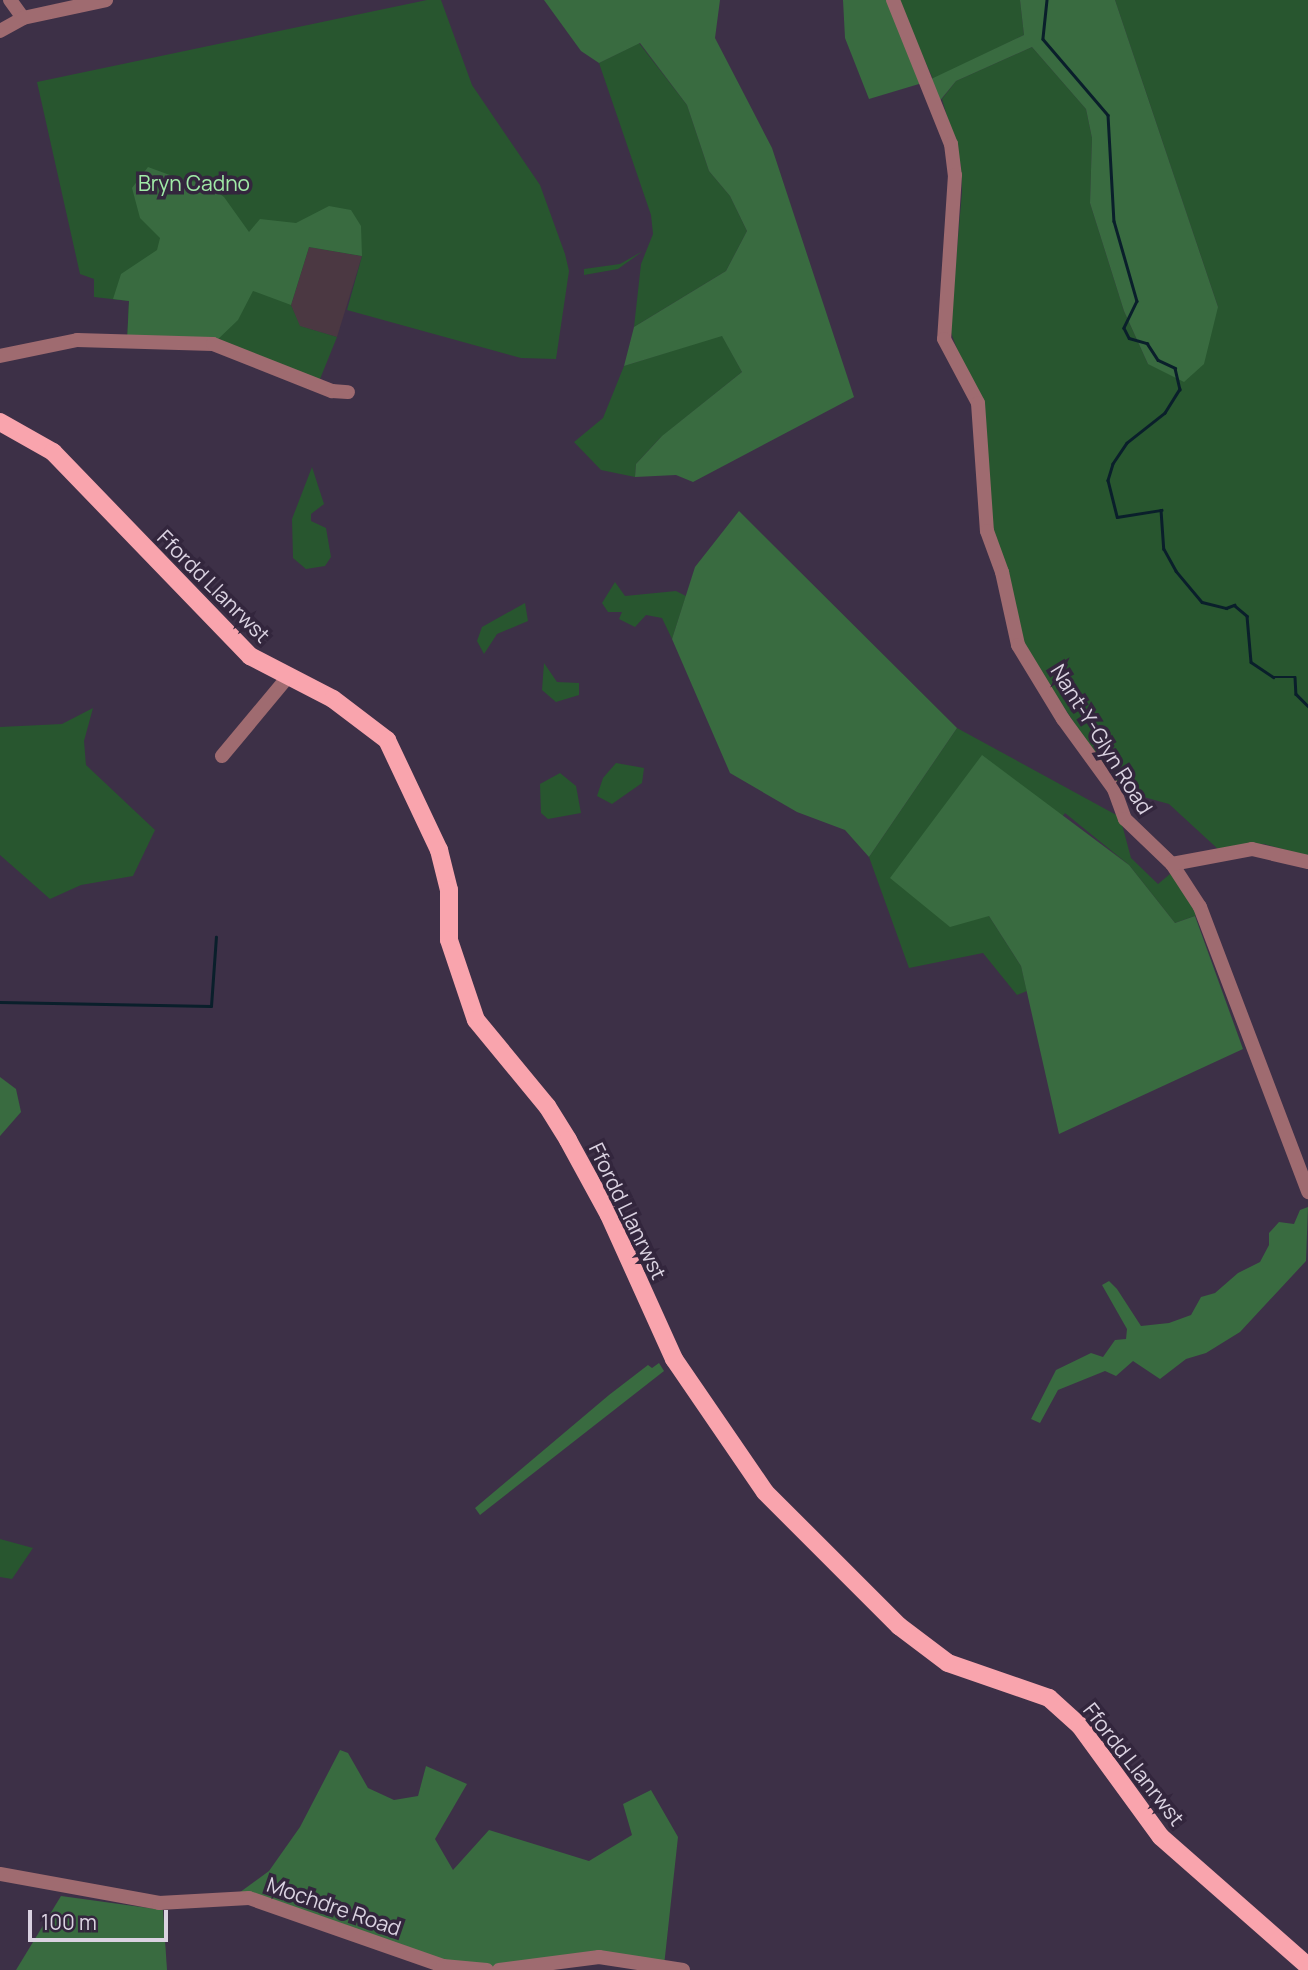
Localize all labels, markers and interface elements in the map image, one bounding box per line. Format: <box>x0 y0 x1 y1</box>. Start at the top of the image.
park label: Bryn Cadno <box>138 170 250 196</box>
street label: Ffordd Llanrwst <box>152 524 276 648</box>
street label: Nant-Y-Glyn Road <box>1046 659 1158 819</box>
street label: Ffordd Llanrwst <box>584 1139 672 1283</box>
street label: Ffordd Llanrwst <box>1078 1698 1190 1830</box>
street label: Mochdre Road <box>264 1871 404 1941</box>
scale bar <box>32 1896 172 1940</box>
text: 100 m <box>41 1908 97 1936</box>

